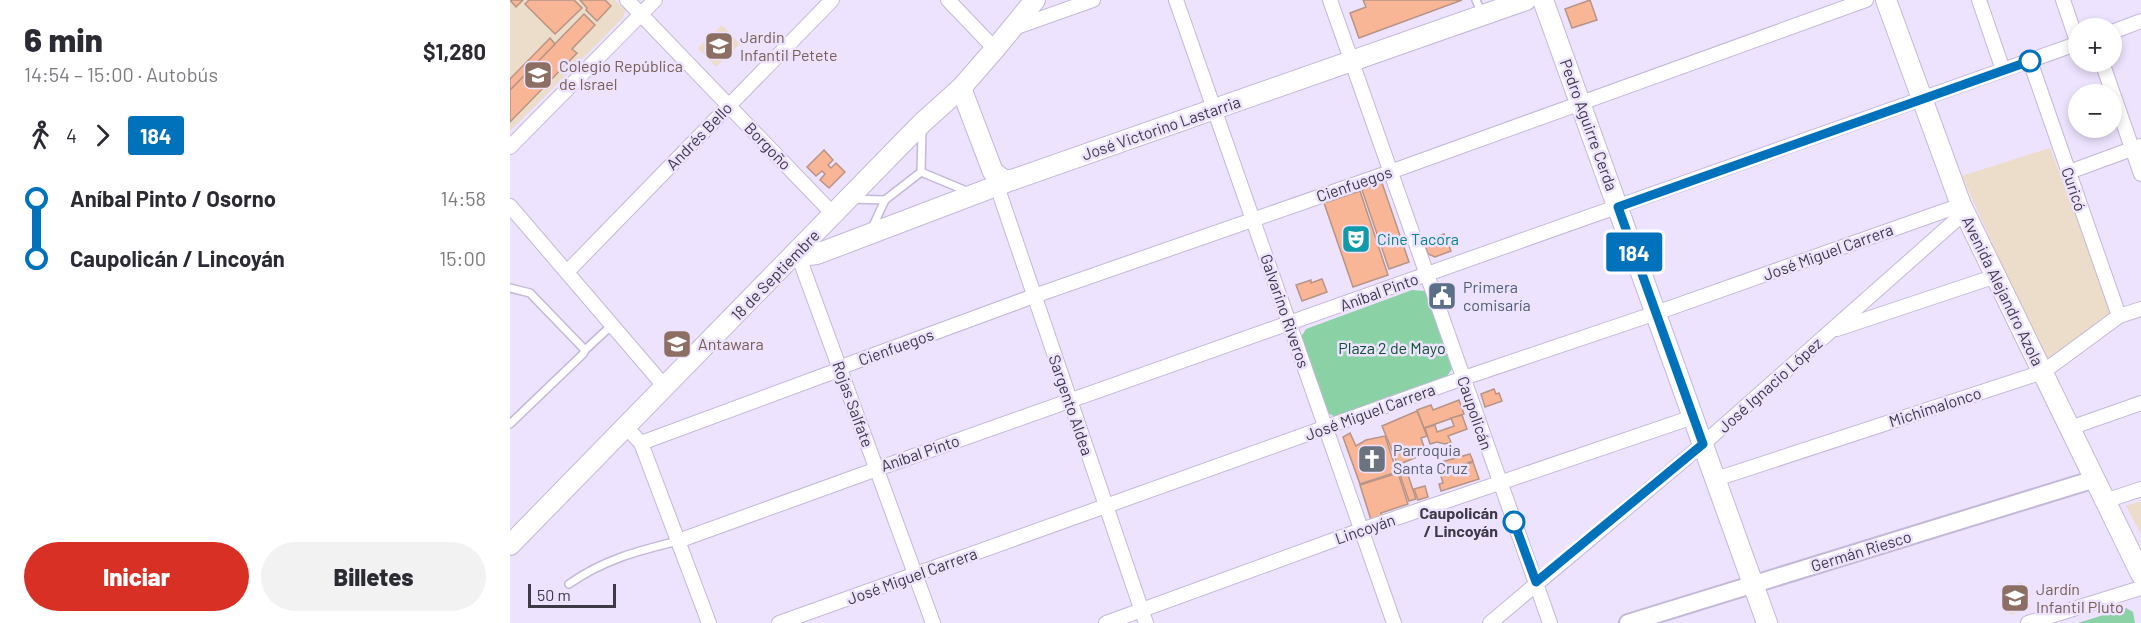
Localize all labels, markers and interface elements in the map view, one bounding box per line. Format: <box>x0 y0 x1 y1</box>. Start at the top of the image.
map controls <box>2068 18 2122 138</box>
button: + <box>2068 18 2122 72</box>
text: 6 min <box>24 19 103 59</box>
place label: Jardin Infantil Petete <box>740 27 837 64</box>
school or university icon: Jardin Infantil Petete <box>703 30 735 62</box>
text: $1,280 <box>423 38 486 64</box>
unlabelled marker <box>2019 50 2041 72</box>
place label: Colegio República de Israel <box>559 56 683 93</box>
street label: Pedro Aguirre Cerda <box>1557 56 1622 193</box>
school or university icon: Colegio República de Israel <box>522 59 554 91</box>
text: 14:54 – 15:00 · Autobús <box>24 62 218 86</box>
button: − <box>2068 84 2122 138</box>
street label: José Victorino Lastarria <box>1079 91 1243 164</box>
street label: Andrés Bello <box>662 98 736 173</box>
street label: Borgoño <box>741 118 796 173</box>
icon: walk <box>24 119 57 152</box>
icon: forward <box>86 119 119 152</box>
text: 4 <box>66 123 77 147</box>
text: 184 <box>140 123 172 148</box>
street label: Cienfuegos <box>1314 162 1394 205</box>
street label: Curicó <box>2058 164 2091 213</box>
text: Aníbal Pinto / Osorno <box>70 185 276 211</box>
text: 14:58 <box>441 186 486 210</box>
street label: Avenida Alejandro Azola <box>1959 213 2048 369</box>
street label: José Miguel Carrera <box>1760 219 1896 284</box>
theatre icon: Cine Tacora <box>1340 223 1372 255</box>
street label: 18 de Septiembre <box>726 225 823 324</box>
place label: Cine Tacora <box>1377 229 1459 248</box>
line badge: 184 <box>1600 232 1668 272</box>
text: 184 <box>1618 240 1650 265</box>
text: Caupolicán / Lincoyán <box>70 245 285 271</box>
text: 15:00 <box>439 246 486 270</box>
street label: Galvarino Riveros <box>1257 251 1314 370</box>
street label: Aníbal Pinto <box>1337 269 1421 314</box>
place label: Primera comisaría <box>1463 277 1531 314</box>
public building icon: Primera comisaría <box>1426 280 1458 312</box>
street label: Cienfuegos <box>856 324 936 369</box>
school or university icon: Antawara <box>661 328 693 360</box>
street label: José Ignacio López <box>1714 333 1826 436</box>
place label: Antawara <box>698 334 764 353</box>
park label: Plaza 2 de Mayo <box>1338 338 1446 357</box>
street label: Sargento Aldea <box>1045 352 1098 458</box>
street label: Rojas Salfate <box>829 358 878 449</box>
street label: Caupolicán <box>1454 374 1497 452</box>
street label: José Miguel Carrera <box>1302 379 1438 444</box>
street label: Michimalonco <box>1886 383 1983 430</box>
street label: Aníbal Pinto <box>878 430 962 475</box>
place label: Parroquia Santa Cruz <box>1393 440 1468 477</box>
church icon: Parroquia Santa Cruz <box>1356 443 1388 475</box>
place label: Caupolicán / Lincoyán <box>1419 503 1498 540</box>
street label: Lincoyán <box>1332 509 1397 548</box>
marker: Caupolicán / Lincoyán <box>1503 511 1525 533</box>
street label: Germán Riesco <box>1808 526 1914 575</box>
button: Iniciar <box>24 542 249 611</box>
button: Billetes <box>261 542 486 611</box>
street label: José Miguel Carrera <box>844 543 980 608</box>
place label: Jardín Infantil Pluto <box>2036 579 2124 616</box>
scale bar <box>528 581 616 608</box>
school or university icon: Jardín Infantil Pluto <box>1999 582 2031 614</box>
text: 50 m <box>537 585 571 604</box>

